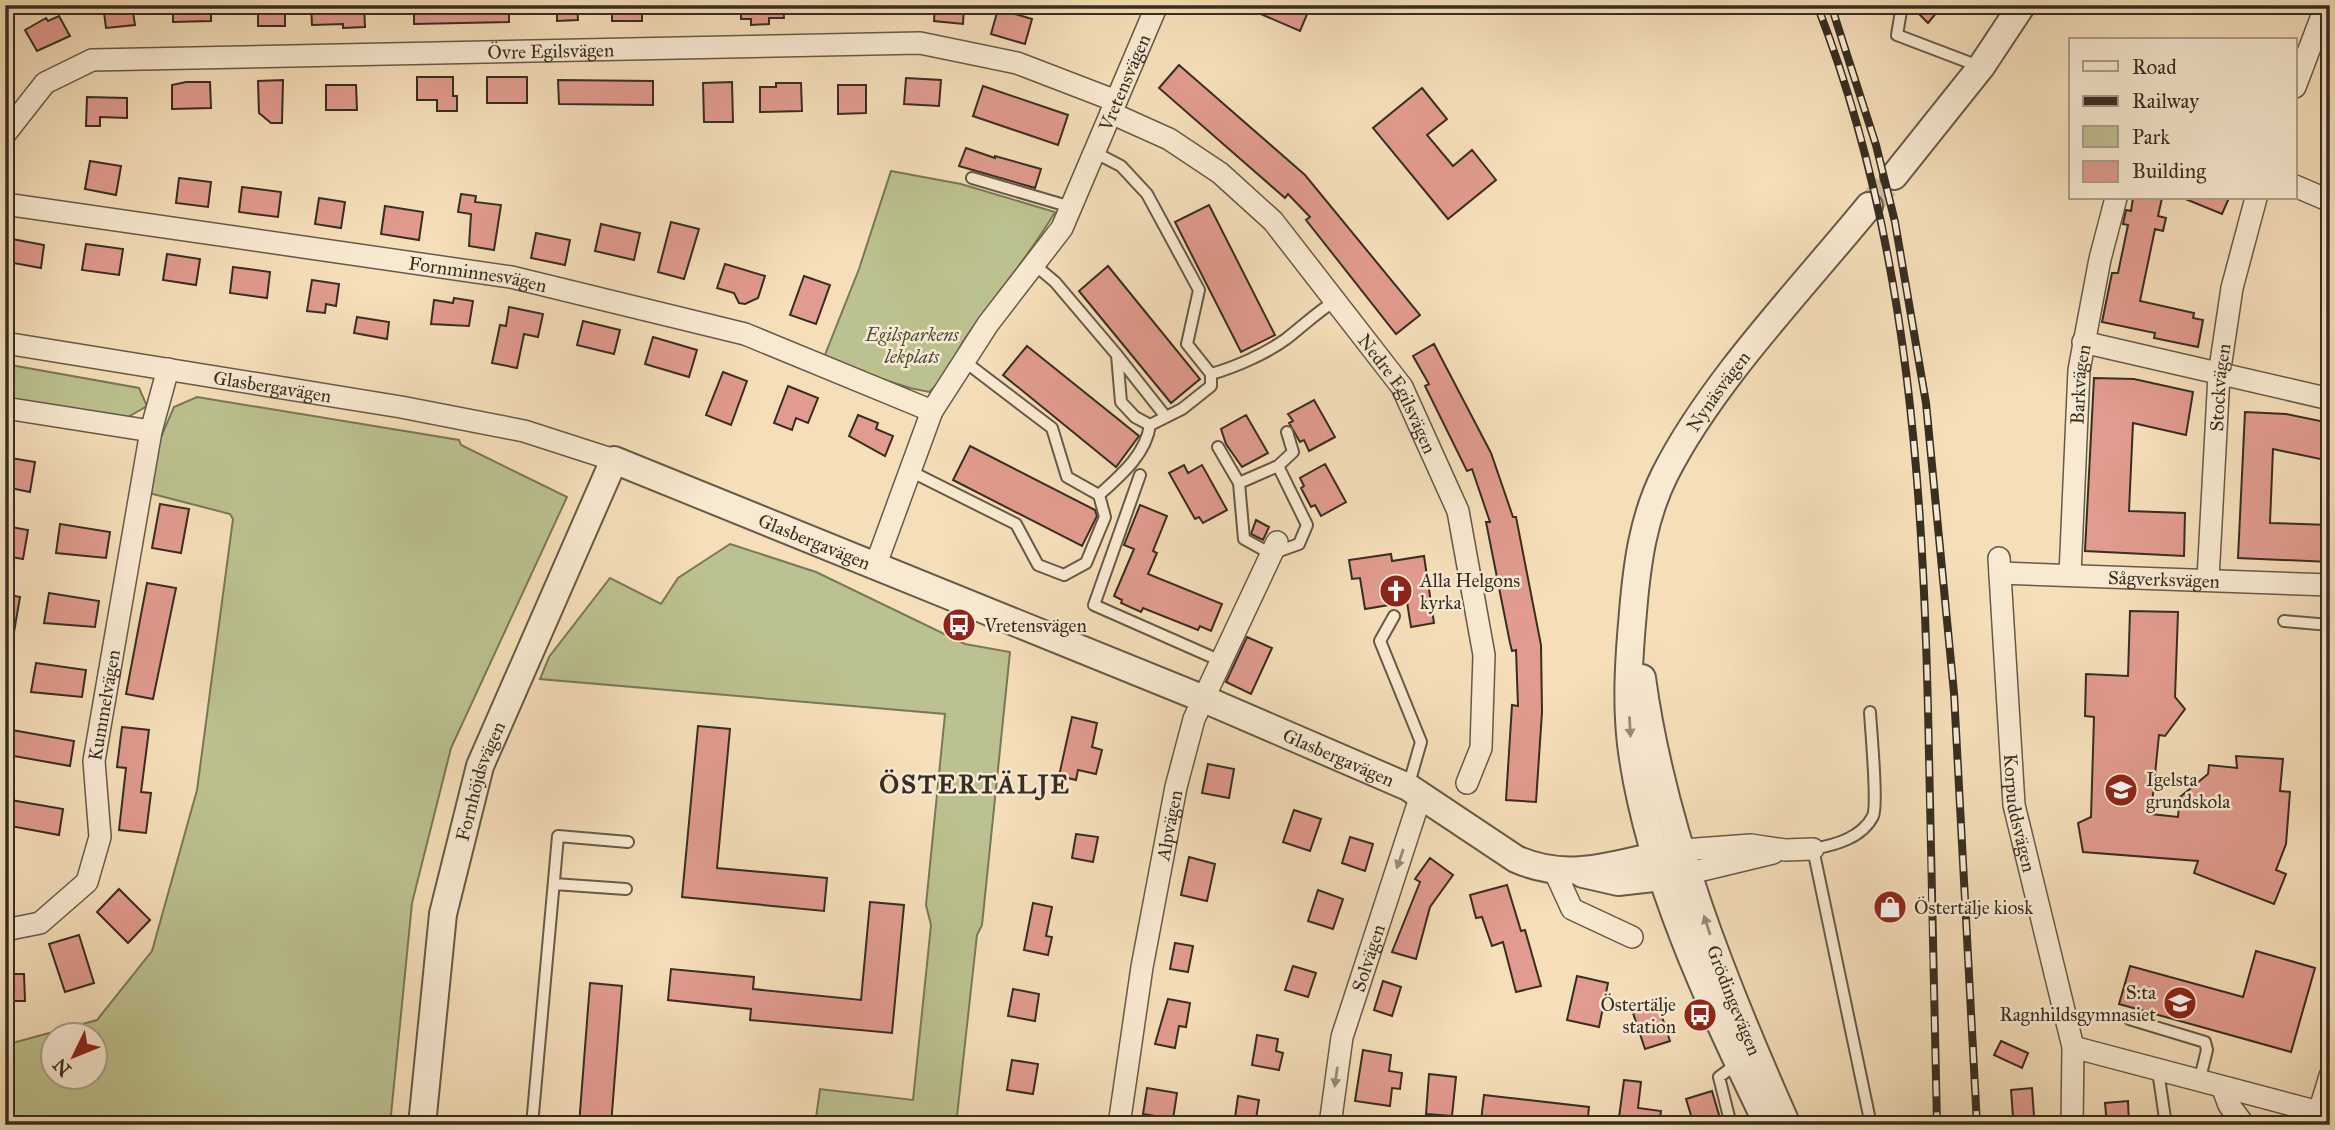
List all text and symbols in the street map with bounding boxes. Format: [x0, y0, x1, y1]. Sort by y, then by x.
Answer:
street label: Vretensvägen [1093, 31, 1155, 135]
street label: Övre Egilsvägen [487, 38, 614, 64]
legend [2069, 38, 2296, 200]
text: Road [2132, 54, 2177, 80]
text: Railway [2132, 88, 2200, 114]
text: Park [2132, 124, 2170, 150]
text: Building [2132, 158, 2206, 184]
street label: Fornminnesvägen [407, 251, 549, 297]
park label: Egilsparkens lekplats [864, 323, 959, 369]
street label: Nedre Egilsvägen [1353, 329, 1441, 457]
street label: Barkvägen [2066, 342, 2096, 425]
street label: Stockvägen [2205, 342, 2236, 432]
street label: Nynäsvägen [1681, 346, 1755, 436]
street label: Glasbergavägen [212, 366, 333, 408]
street label: Glasbergavägen [755, 509, 874, 575]
street label: Sågverksvägen [2108, 566, 2220, 593]
place label: Alla Helgons kyrka [1419, 569, 1520, 614]
church icon: Alla Helgons kyrka [1377, 572, 1415, 610]
bus stop icon: Vretensvägen [940, 606, 978, 644]
place label: Vretensvägen [983, 614, 1087, 638]
street label: Kummelvägen [83, 648, 125, 762]
one-way arrow [1625, 717, 1636, 739]
street label: Fornhöjdsvägen [451, 718, 510, 844]
street label: Glasbergavägen [1279, 723, 1398, 792]
street label: Korpuddsvägen [1999, 753, 2041, 874]
district label: ÖSTERTÄLJE [879, 768, 1071, 801]
place label: Igelsta grundskola [2146, 768, 2231, 814]
school or university icon: Igelsta grundskola [2102, 771, 2140, 809]
street label: Alpvägen [1151, 788, 1187, 864]
one-way arrow [1394, 849, 1405, 870]
shop icon: Östertälje kiosk [1871, 888, 1909, 926]
place label: Östertälje kiosk [1914, 896, 2033, 919]
one-way arrow [1701, 914, 1712, 935]
street label: Solvägen [1347, 921, 1390, 995]
street label: Grödingevägen [1702, 942, 1766, 1059]
place label: S:ta Ragnhildsgymnasiet [1999, 981, 2157, 1027]
school or university icon: S:ta Ragnhildsgymnasiet [2161, 984, 2199, 1022]
place label: Östertälje station [1600, 993, 1676, 1038]
bus stop icon: Östertälje station [1681, 996, 1719, 1034]
north arrow [38, 1021, 108, 1092]
text: N [48, 1054, 76, 1081]
one-way arrow [1331, 1066, 1342, 1088]

